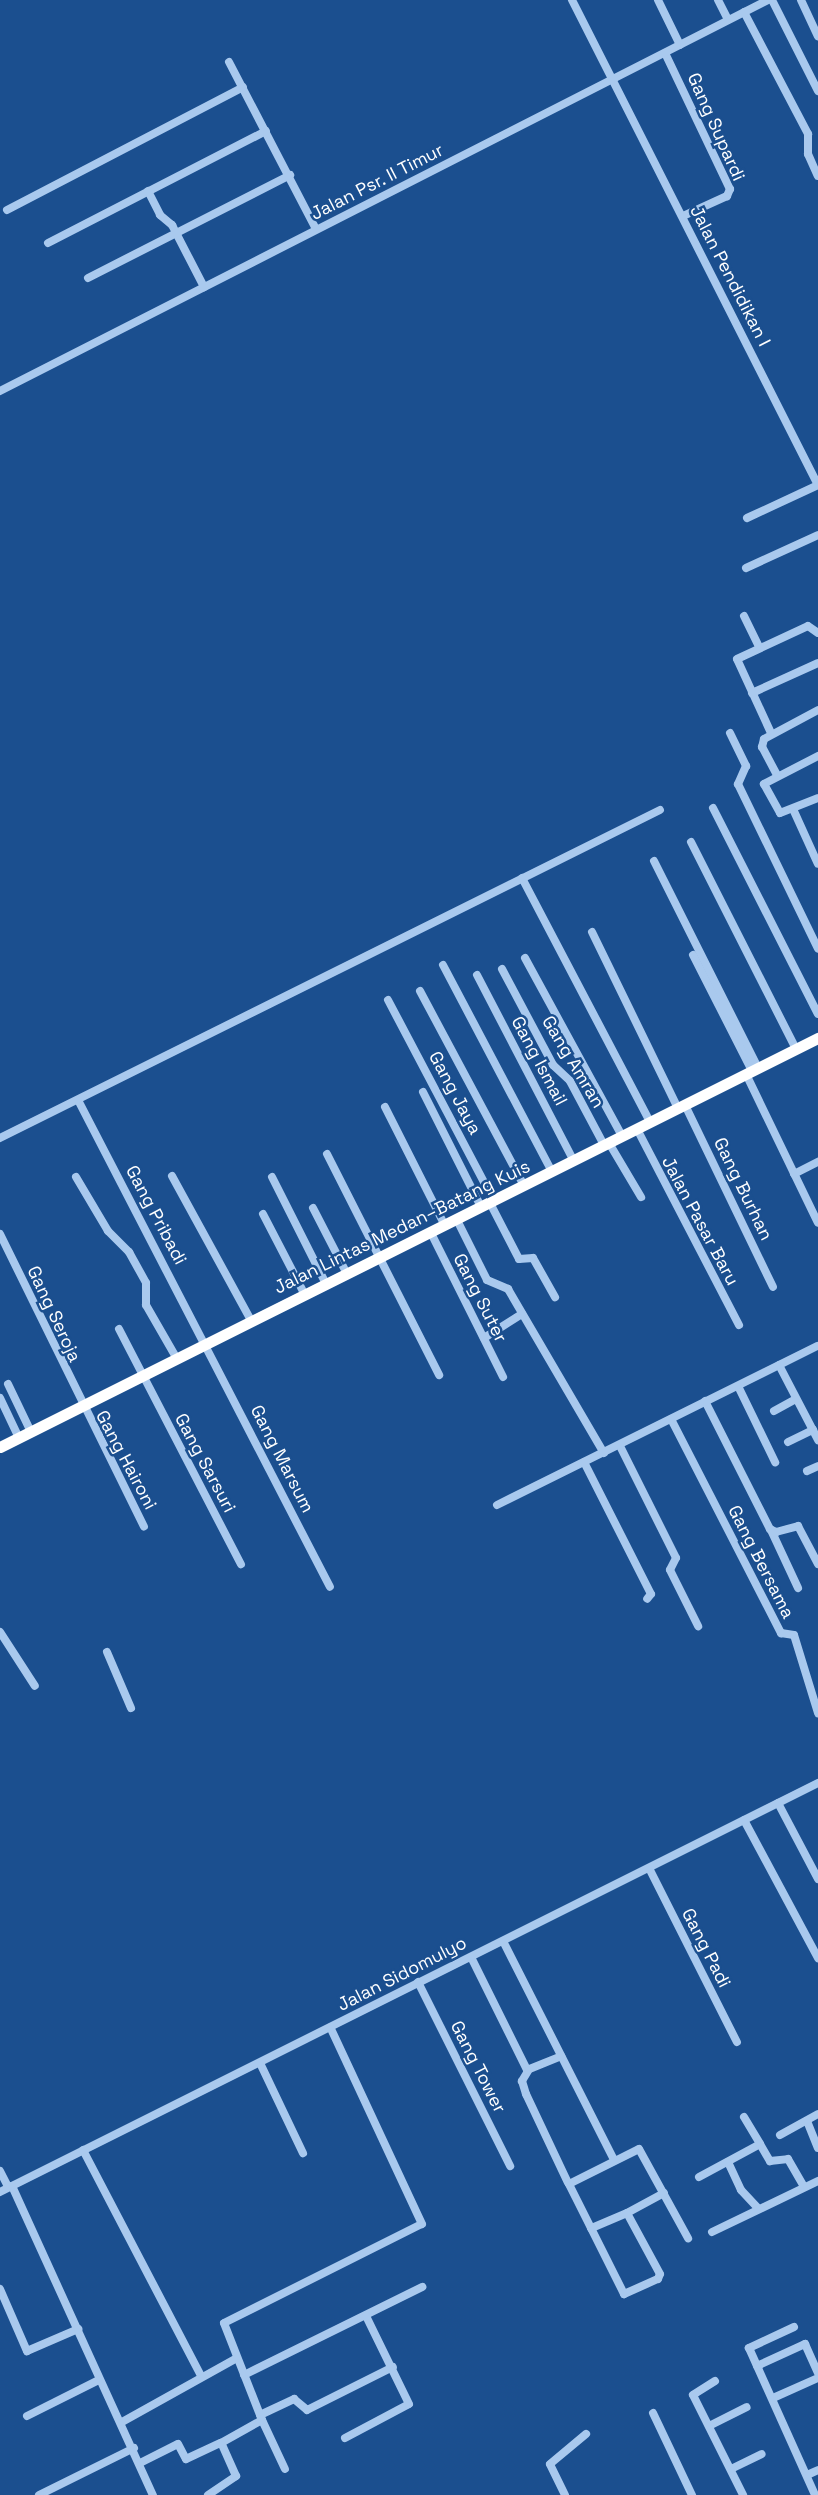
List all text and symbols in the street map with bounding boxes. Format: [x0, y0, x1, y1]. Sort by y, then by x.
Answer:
street label: Gang Supardi [683, 70, 749, 184]
street label: Jalan Psr. II Timur [306, 139, 448, 225]
street label: Jalan Pendidikan I [685, 202, 775, 350]
street label: Gang Amran [537, 1012, 609, 1112]
street label: Gang Ismail [506, 1013, 572, 1109]
street label: Gang Jaya [424, 1048, 486, 1138]
street label: Gang Burhan [709, 1134, 777, 1244]
street label: Jalan Pasar Baru [657, 1153, 743, 1289]
street label: Jalan Lintas Medan–Batang Kuis [271, 1155, 533, 1299]
street label: Gang Pribadi [121, 1162, 191, 1268]
street label: Gang Suter [448, 1250, 512, 1346]
street label: Gang Seroja [22, 1263, 86, 1365]
street label: Gang Marsum [246, 1402, 318, 1516]
street label: Gang Haironi [91, 1407, 161, 1513]
street label: Gang Sarsuri [170, 1410, 240, 1516]
street label: Gang Bersama [723, 1502, 799, 1622]
street label: Gang Padi [677, 1905, 735, 1991]
street label: Jalan Sidomulyo [334, 1932, 470, 2016]
street label: Gang Tower [445, 2017, 511, 2117]

